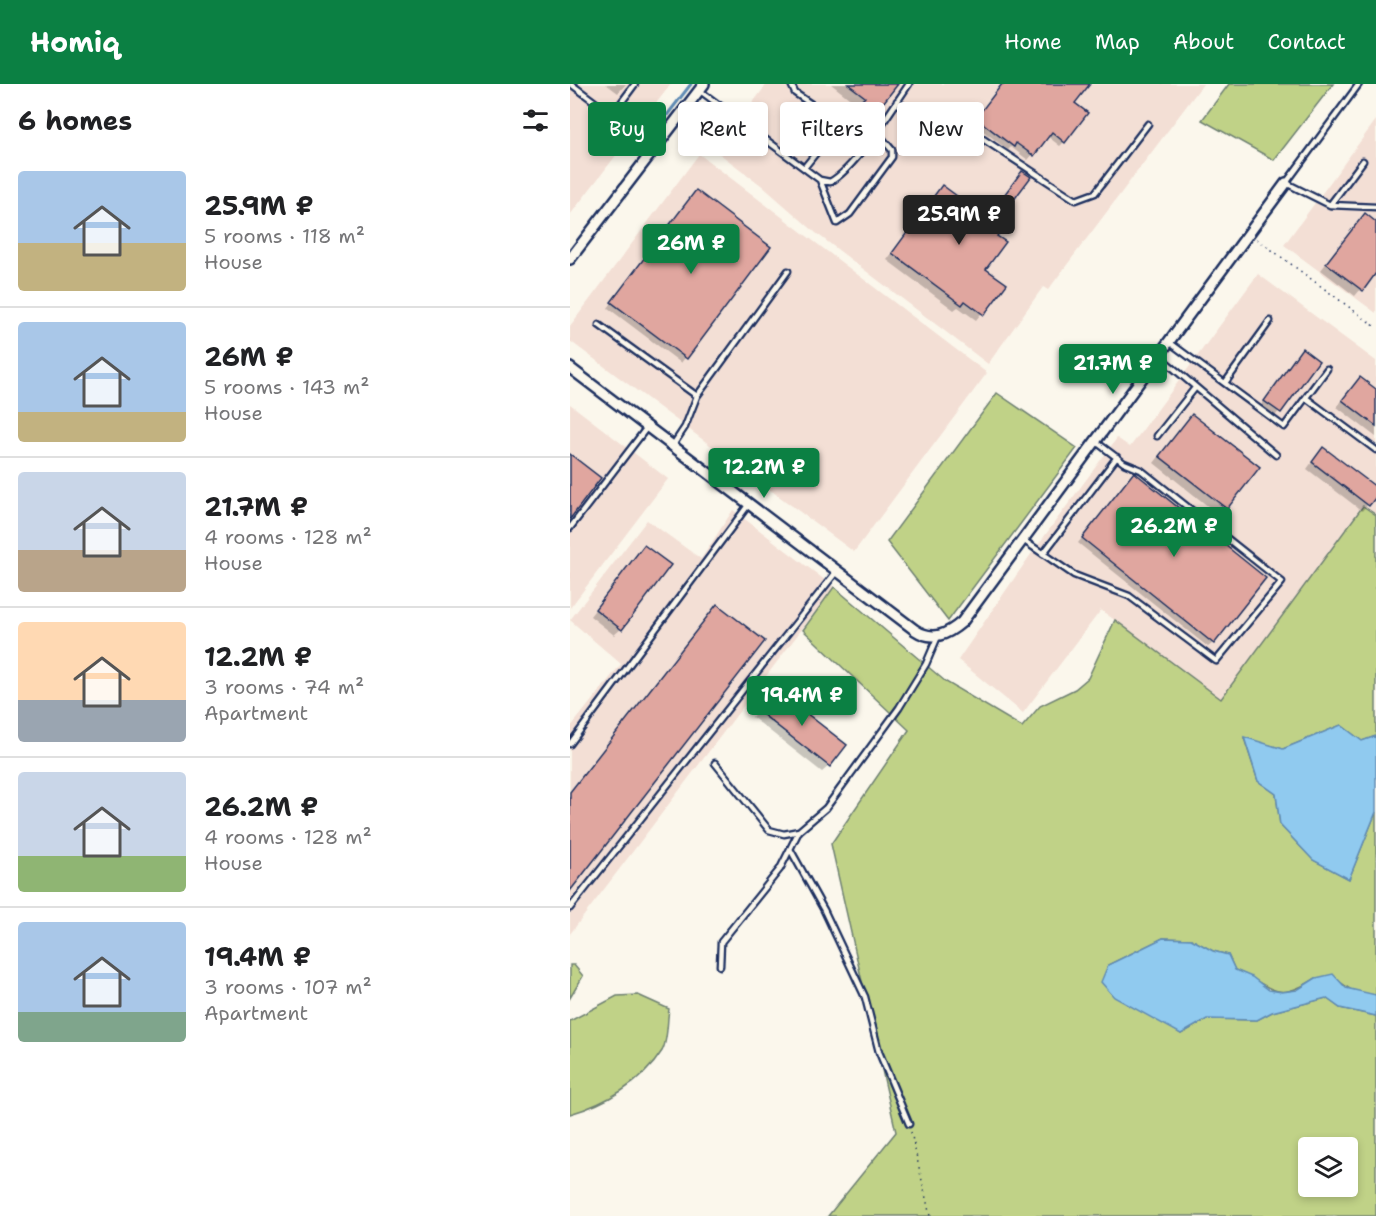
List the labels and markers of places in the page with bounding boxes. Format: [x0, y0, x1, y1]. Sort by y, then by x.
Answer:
pin: 25.9M ₽ [904, 195, 1014, 246]
pin: 26M ₽ [649, 224, 733, 275]
pin: 21.7M ₽ [1058, 344, 1168, 395]
pin: 12.2M ₽ [709, 448, 819, 499]
pin: 26.2M ₽ [1119, 507, 1229, 558]
pin: 19.4M ₽ [747, 676, 857, 727]

